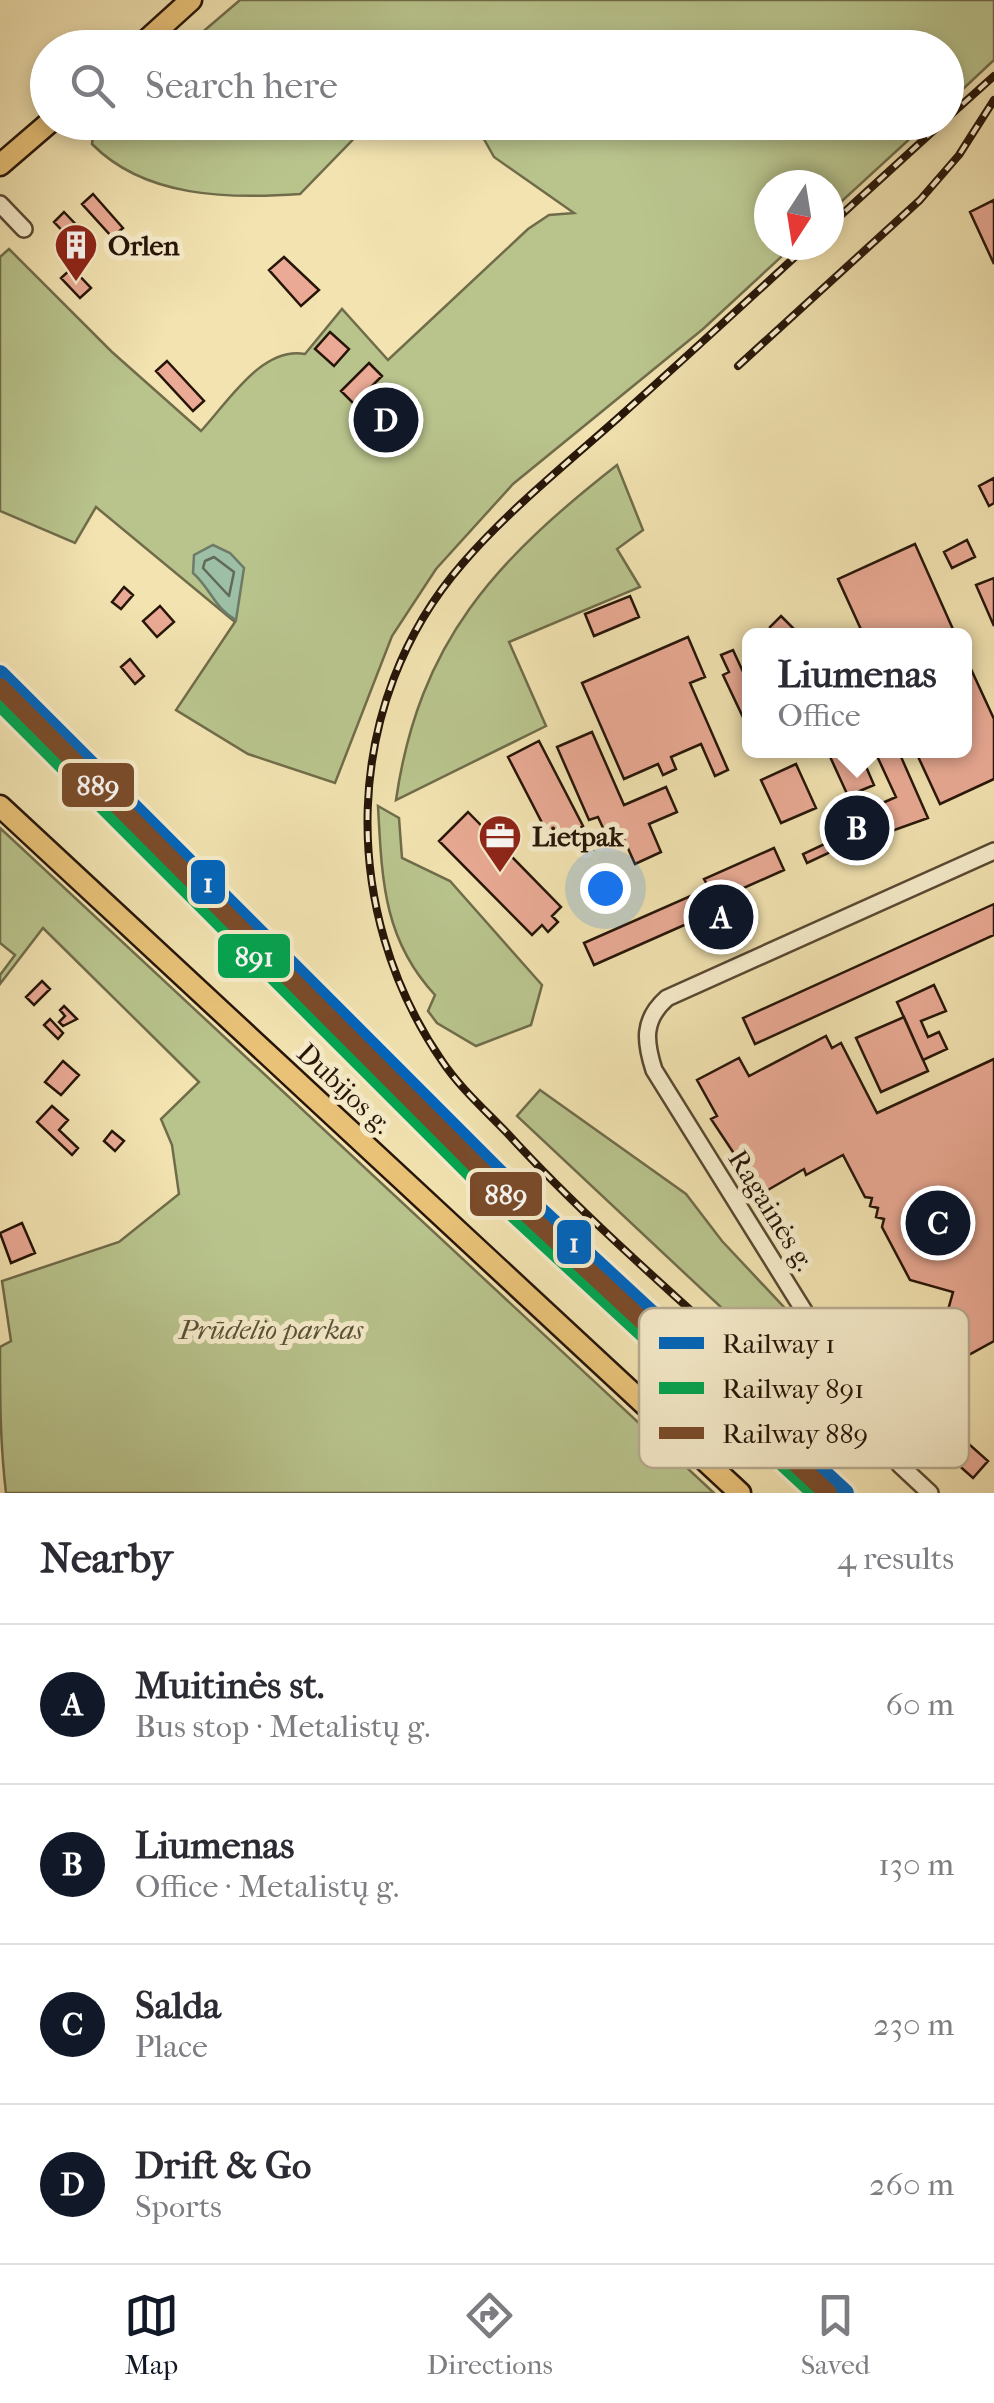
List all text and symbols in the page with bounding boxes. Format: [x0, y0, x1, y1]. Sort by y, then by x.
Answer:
search box [30, 30, 964, 140]
icon: search [65, 58, 120, 113]
text: Search here [145, 63, 338, 108]
north arrow [754, 170, 844, 260]
building icon: Orlen [53, 222, 99, 283]
place label: Orlen [108, 229, 180, 262]
pin: D [354, 382, 418, 458]
popup [742, 628, 972, 758]
text: Liumenas [777, 652, 937, 697]
text: Office [777, 697, 861, 734]
line badge: 889 [60, 761, 136, 809]
text: 889 [77, 769, 119, 802]
pin: B [824, 790, 890, 866]
office icon: Lietpak [477, 813, 523, 874]
place label: Lietpak [532, 820, 625, 853]
line badge: 1 [189, 858, 227, 906]
your location [580, 863, 631, 914]
text: 1 [203, 866, 213, 899]
pin: A [688, 880, 754, 954]
line badge: 891 [216, 932, 292, 980]
text: 891 [235, 940, 273, 973]
street label: Dubijos g. [290, 1036, 399, 1141]
street label: Ragainės g. [721, 1144, 822, 1277]
line badge: 889 [468, 1170, 544, 1218]
text: 889 [485, 1178, 527, 1211]
pin: C [906, 1186, 970, 1260]
line badge: 1 [555, 1218, 593, 1266]
text: 1 [569, 1226, 579, 1259]
legend [639, 1308, 969, 1468]
park label: Prūdelio parkas [177, 1313, 364, 1346]
text: Railway 1 [722, 1327, 835, 1360]
text: Railway 891 [722, 1372, 864, 1405]
text: Railway 889 [722, 1417, 868, 1450]
text: Nearby [40, 1534, 172, 1583]
text: 4 results [837, 1540, 954, 1577]
text: Muitinės st. [135, 1663, 324, 1708]
text: A [62, 1686, 83, 1723]
text: 60 m [886, 1686, 954, 1723]
text: Bus stop · Metalistų g. [135, 1708, 430, 1745]
text: Liumenas [135, 1823, 294, 1868]
text: B [62, 1846, 83, 1883]
text: 130 m [878, 1846, 954, 1883]
text: Office · Metalistų g. [135, 1868, 399, 1905]
text: Salda [135, 1983, 221, 2028]
text: C [62, 2006, 83, 2043]
text: 230 m [873, 2006, 954, 2043]
text: Place [135, 2028, 208, 2065]
text: Drift & Go [135, 2143, 311, 2188]
text: D [60, 2166, 85, 2203]
text: 260 m [869, 2166, 954, 2203]
text: Sports [135, 2188, 222, 2225]
tab: Map [124, 2288, 179, 2381]
tab: Directions [427, 2288, 553, 2381]
tab: Saved [801, 2288, 870, 2381]

